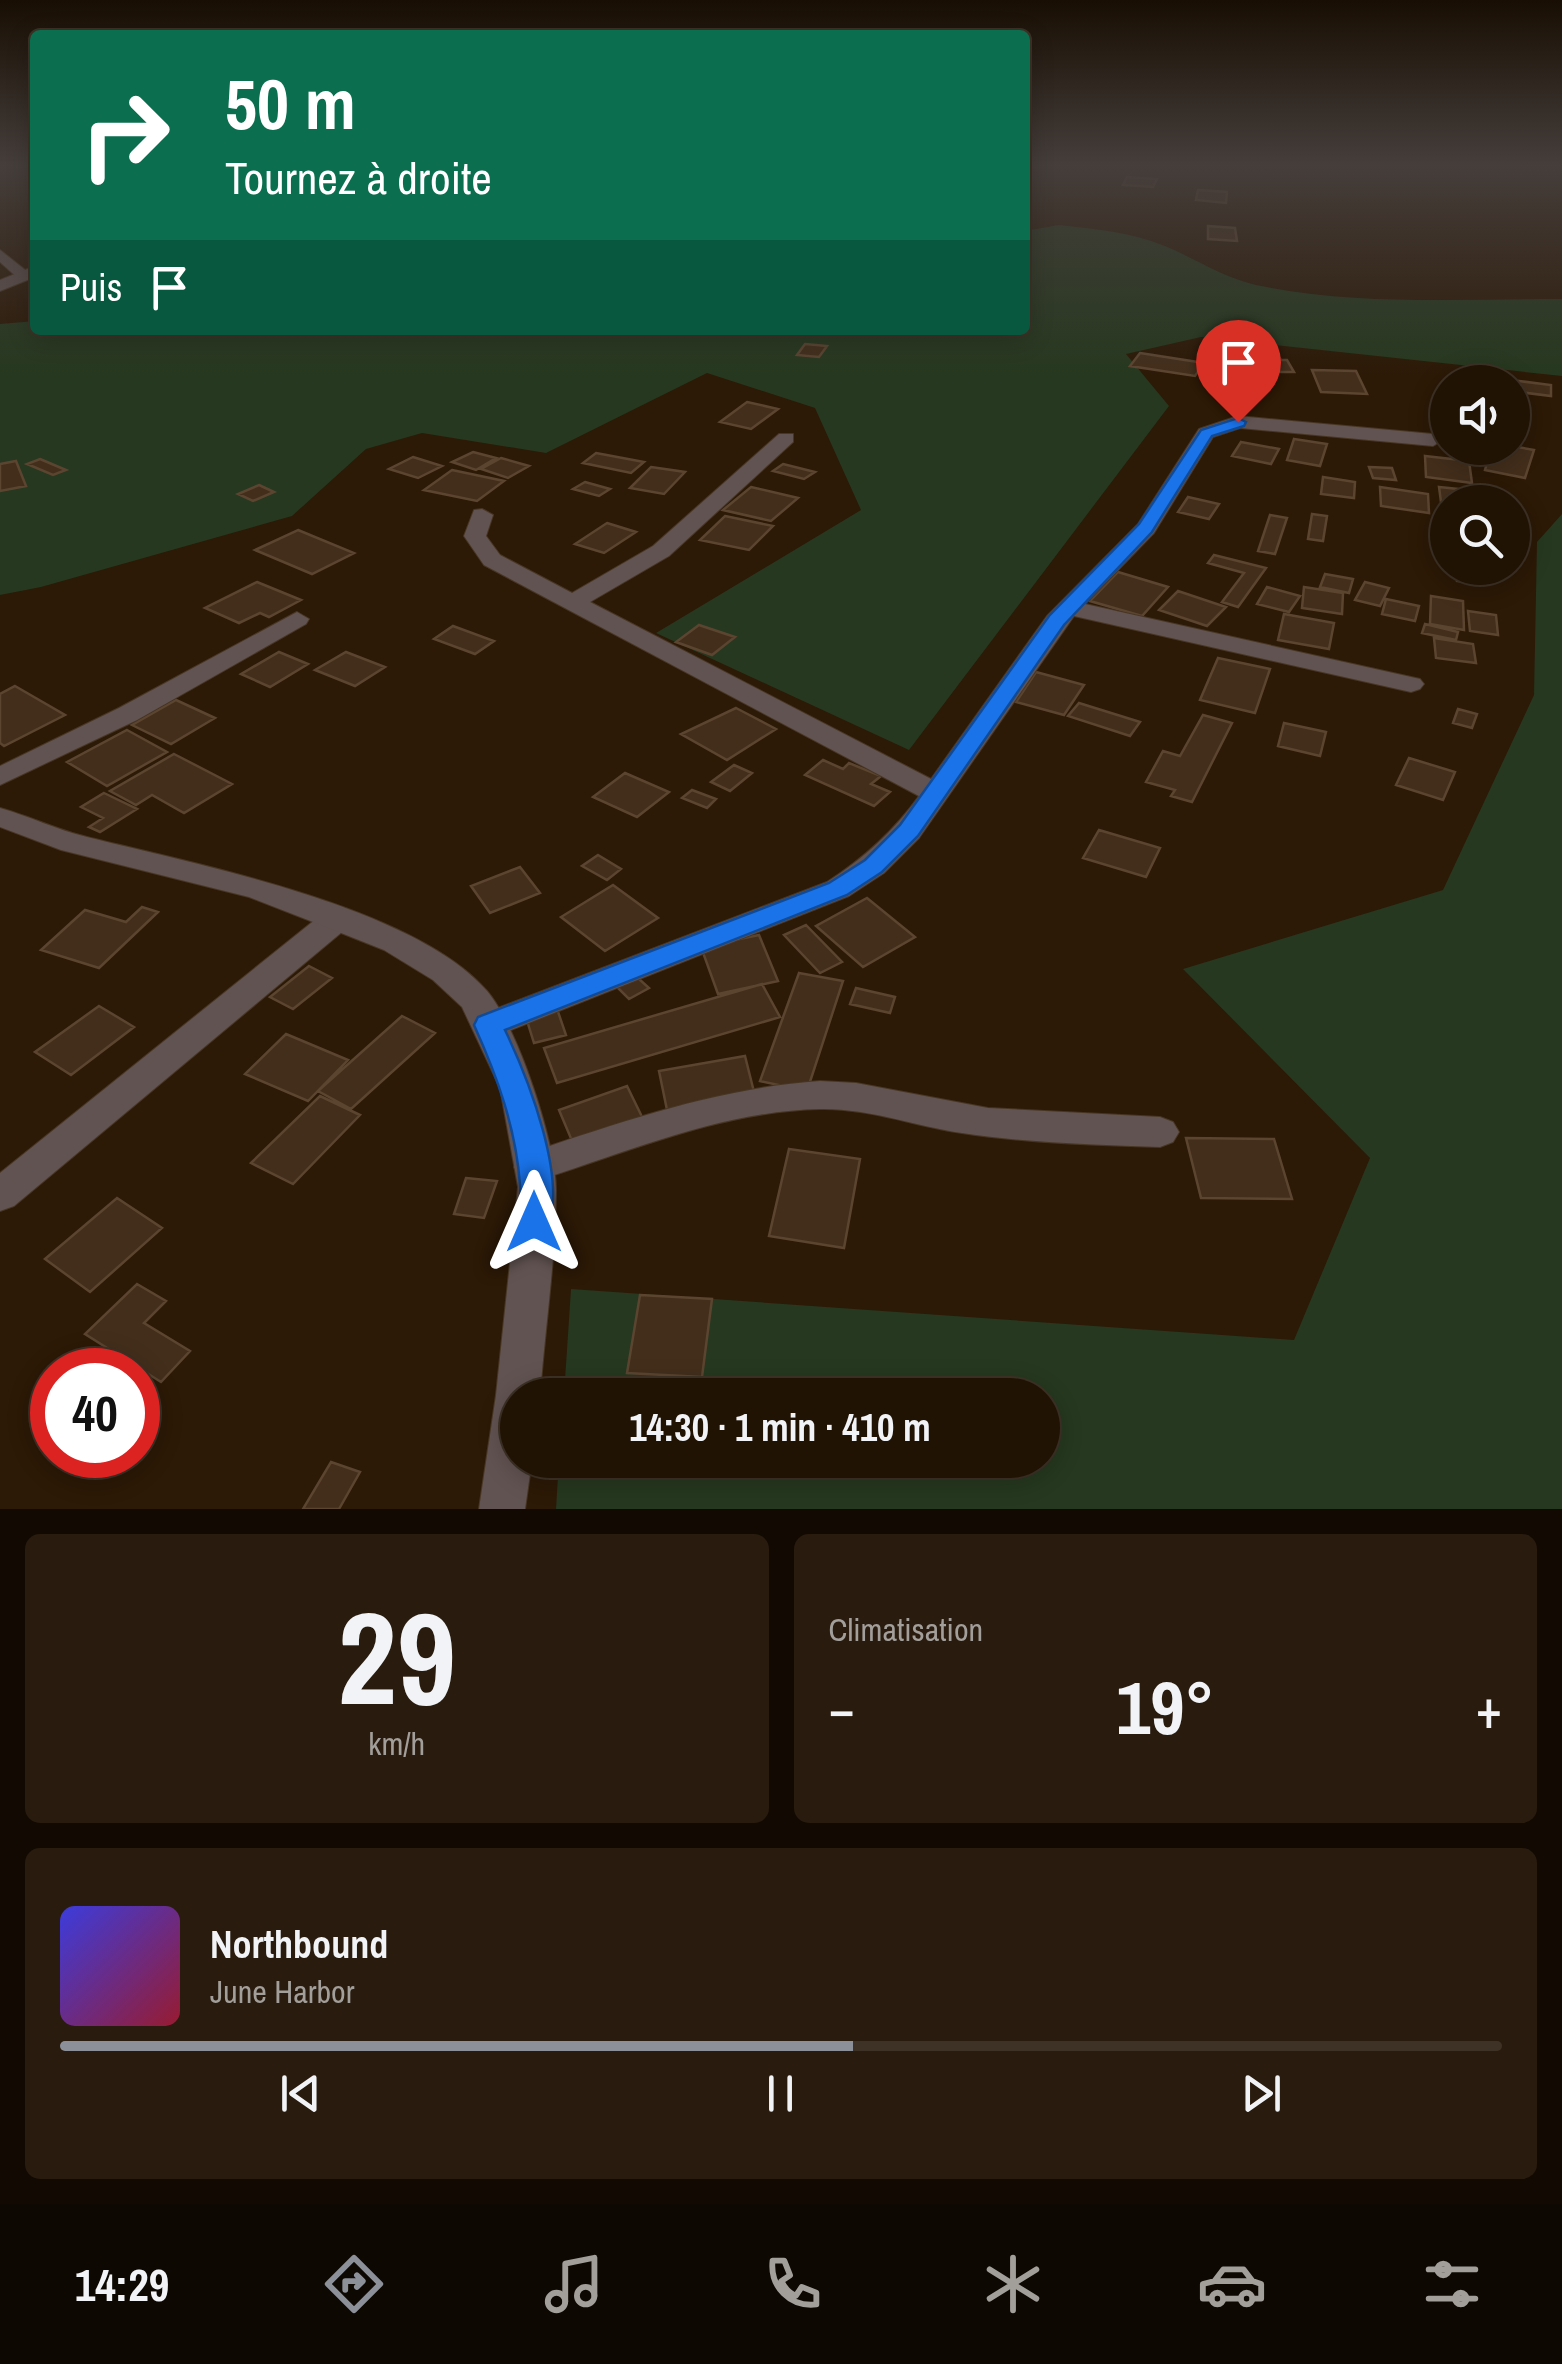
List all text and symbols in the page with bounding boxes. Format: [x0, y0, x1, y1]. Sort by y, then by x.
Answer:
text: 50 m [225, 57, 356, 151]
icon: right [60, 70, 190, 200]
text: Tournez à droite [225, 147, 492, 208]
icon: arrive [142, 260, 197, 315]
text: Puis [60, 262, 122, 313]
pin [1196, 320, 1281, 423]
icon: arrive [1211, 335, 1266, 390]
map controls [1430, 365, 1530, 585]
button: sound [1430, 365, 1530, 465]
button: search [1430, 485, 1530, 585]
position arrow [482, 1170, 586, 1274]
speed limit sign: 40 [30, 1348, 160, 1478]
text: 14:30 · 1 min · 410 m [629, 1402, 931, 1453]
text: 29 [337, 1569, 456, 1745]
text: Climatisation [829, 1608, 983, 1651]
text: 19° [1116, 1656, 1214, 1757]
text: − [829, 1671, 855, 1745]
text: + [1476, 1671, 1502, 1745]
text: km/h [368, 1722, 425, 1765]
text: Northbound [210, 1919, 388, 1970]
text: June Harbor [210, 1970, 354, 2013]
icon: previous [273, 2066, 328, 2121]
icon: pause [753, 2066, 808, 2121]
icon: next [1234, 2066, 1289, 2121]
icon: directions [319, 2249, 389, 2319]
icon: music [539, 2249, 609, 2319]
icon: phone [758, 2249, 828, 2319]
icon: climate [978, 2249, 1048, 2319]
icon: car [1197, 2249, 1267, 2319]
icon: filters [1417, 2249, 1487, 2319]
text: 14:29 [75, 2254, 169, 2315]

